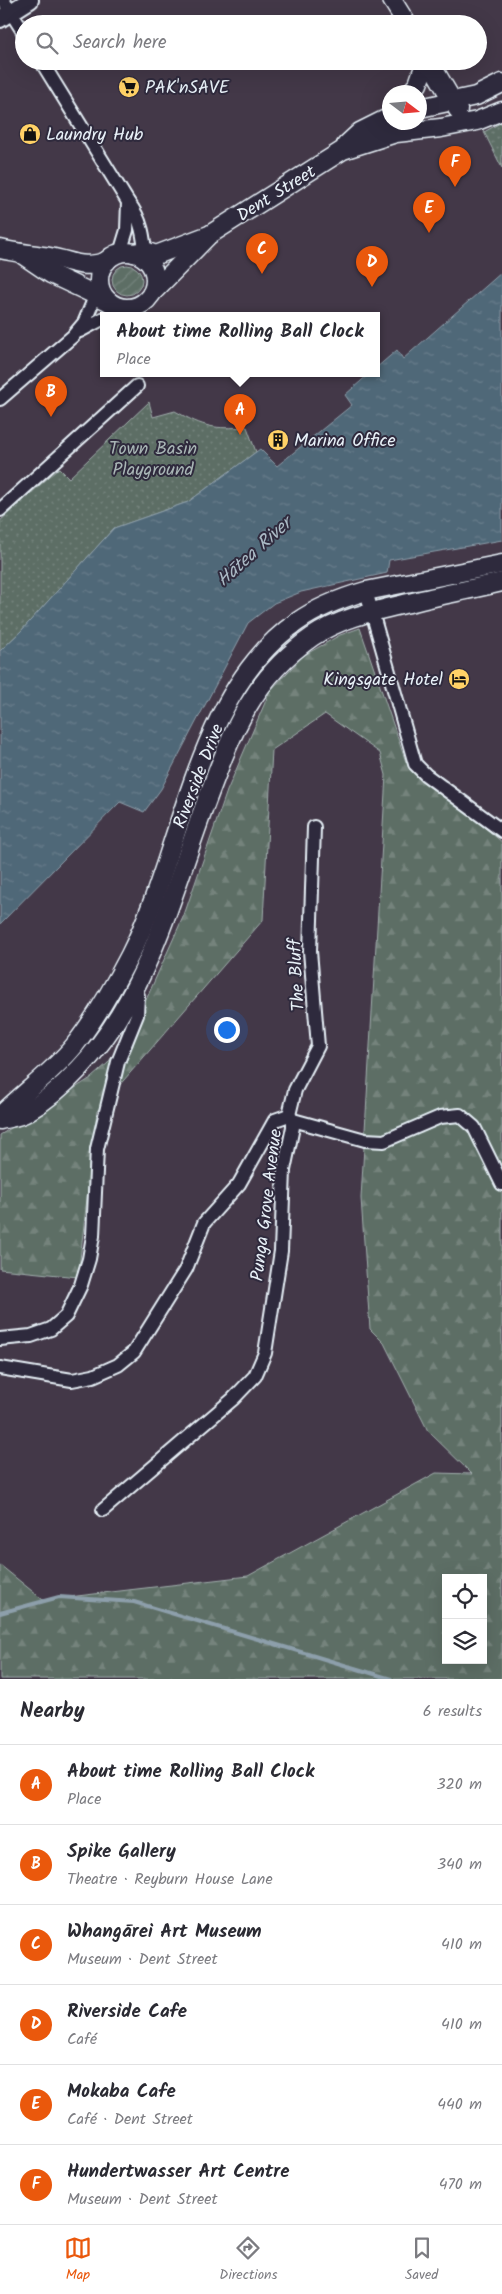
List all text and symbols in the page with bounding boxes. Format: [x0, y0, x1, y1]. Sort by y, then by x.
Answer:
search box [15, 15, 487, 70]
text: Search here [73, 28, 167, 58]
icon: search [33, 29, 61, 57]
place label: PAK'nSAVE [145, 74, 230, 103]
supermarket icon: PAK'nSAVE [117, 75, 141, 99]
north arrow [382, 85, 427, 130]
place label: Laundry Hub [46, 121, 144, 150]
shop icon: Laundry Hub [18, 122, 42, 146]
pin: F [439, 146, 471, 187]
street label: Dent Street [231, 158, 323, 230]
pin: E [413, 192, 445, 233]
pin: C [246, 233, 278, 274]
pin: D [356, 246, 388, 287]
popup [100, 312, 380, 377]
text: About time Rolling Ball Clock [116, 317, 364, 347]
text: Place [116, 347, 151, 372]
pin: B [35, 376, 67, 417]
pin: A [224, 394, 256, 435]
place label: Marina Office [294, 427, 396, 456]
building icon: Marina Office [266, 428, 290, 452]
park label: Town Basin Playground [109, 435, 197, 485]
water label: Hātea River [210, 508, 302, 595]
place label: Kingsgate Hotel [323, 666, 444, 695]
hotel icon: Kingsgate Hotel [447, 667, 471, 691]
street label: Riverside Drive [166, 720, 233, 833]
street label: The Bluff [281, 936, 314, 1012]
your location [214, 1017, 240, 1043]
street label: Punga Grove Avenue [244, 1127, 291, 1283]
map controls [442, 1574, 487, 1664]
button: locate [442, 1574, 487, 1619]
button: layers [442, 1619, 487, 1664]
text: Nearby [20, 1695, 85, 1728]
text: 6 results [423, 1699, 482, 1724]
text: About time Rolling Ball Clock [67, 1757, 314, 1787]
text: A [31, 1772, 41, 1797]
text: 320 m [436, 1772, 482, 1797]
text: Place [67, 1787, 101, 1812]
text: Spike Gallery [67, 1837, 176, 1867]
text: B [31, 1852, 41, 1877]
text: 340 m [437, 1852, 482, 1877]
text: Theatre · Reyburn House Lane [67, 1867, 273, 1892]
text: Whangārei Art Museum [67, 1917, 262, 1947]
text: C [31, 1932, 41, 1957]
text: 410 m [441, 1932, 482, 1957]
text: Museum · Dent Street [67, 1947, 218, 1972]
text: Riverside Cafe [67, 1997, 187, 2027]
text: D [31, 2012, 41, 2037]
text: 410 m [441, 2012, 482, 2037]
text: Café [67, 2027, 97, 2052]
text: Mokaba Cafe [67, 2077, 176, 2107]
text: E [32, 2092, 40, 2117]
text: 440 m [437, 2092, 482, 2117]
text: Café · Dent Street [67, 2107, 193, 2132]
text: Hundertwasser Art Centre [67, 2157, 289, 2187]
text: F [32, 2172, 40, 2197]
text: 470 m [439, 2172, 482, 2197]
text: Museum · Dent Street [67, 2187, 218, 2212]
tab: Map [64, 2234, 92, 2286]
tab: Directions [219, 2234, 277, 2286]
tab: Saved [405, 2234, 438, 2286]

